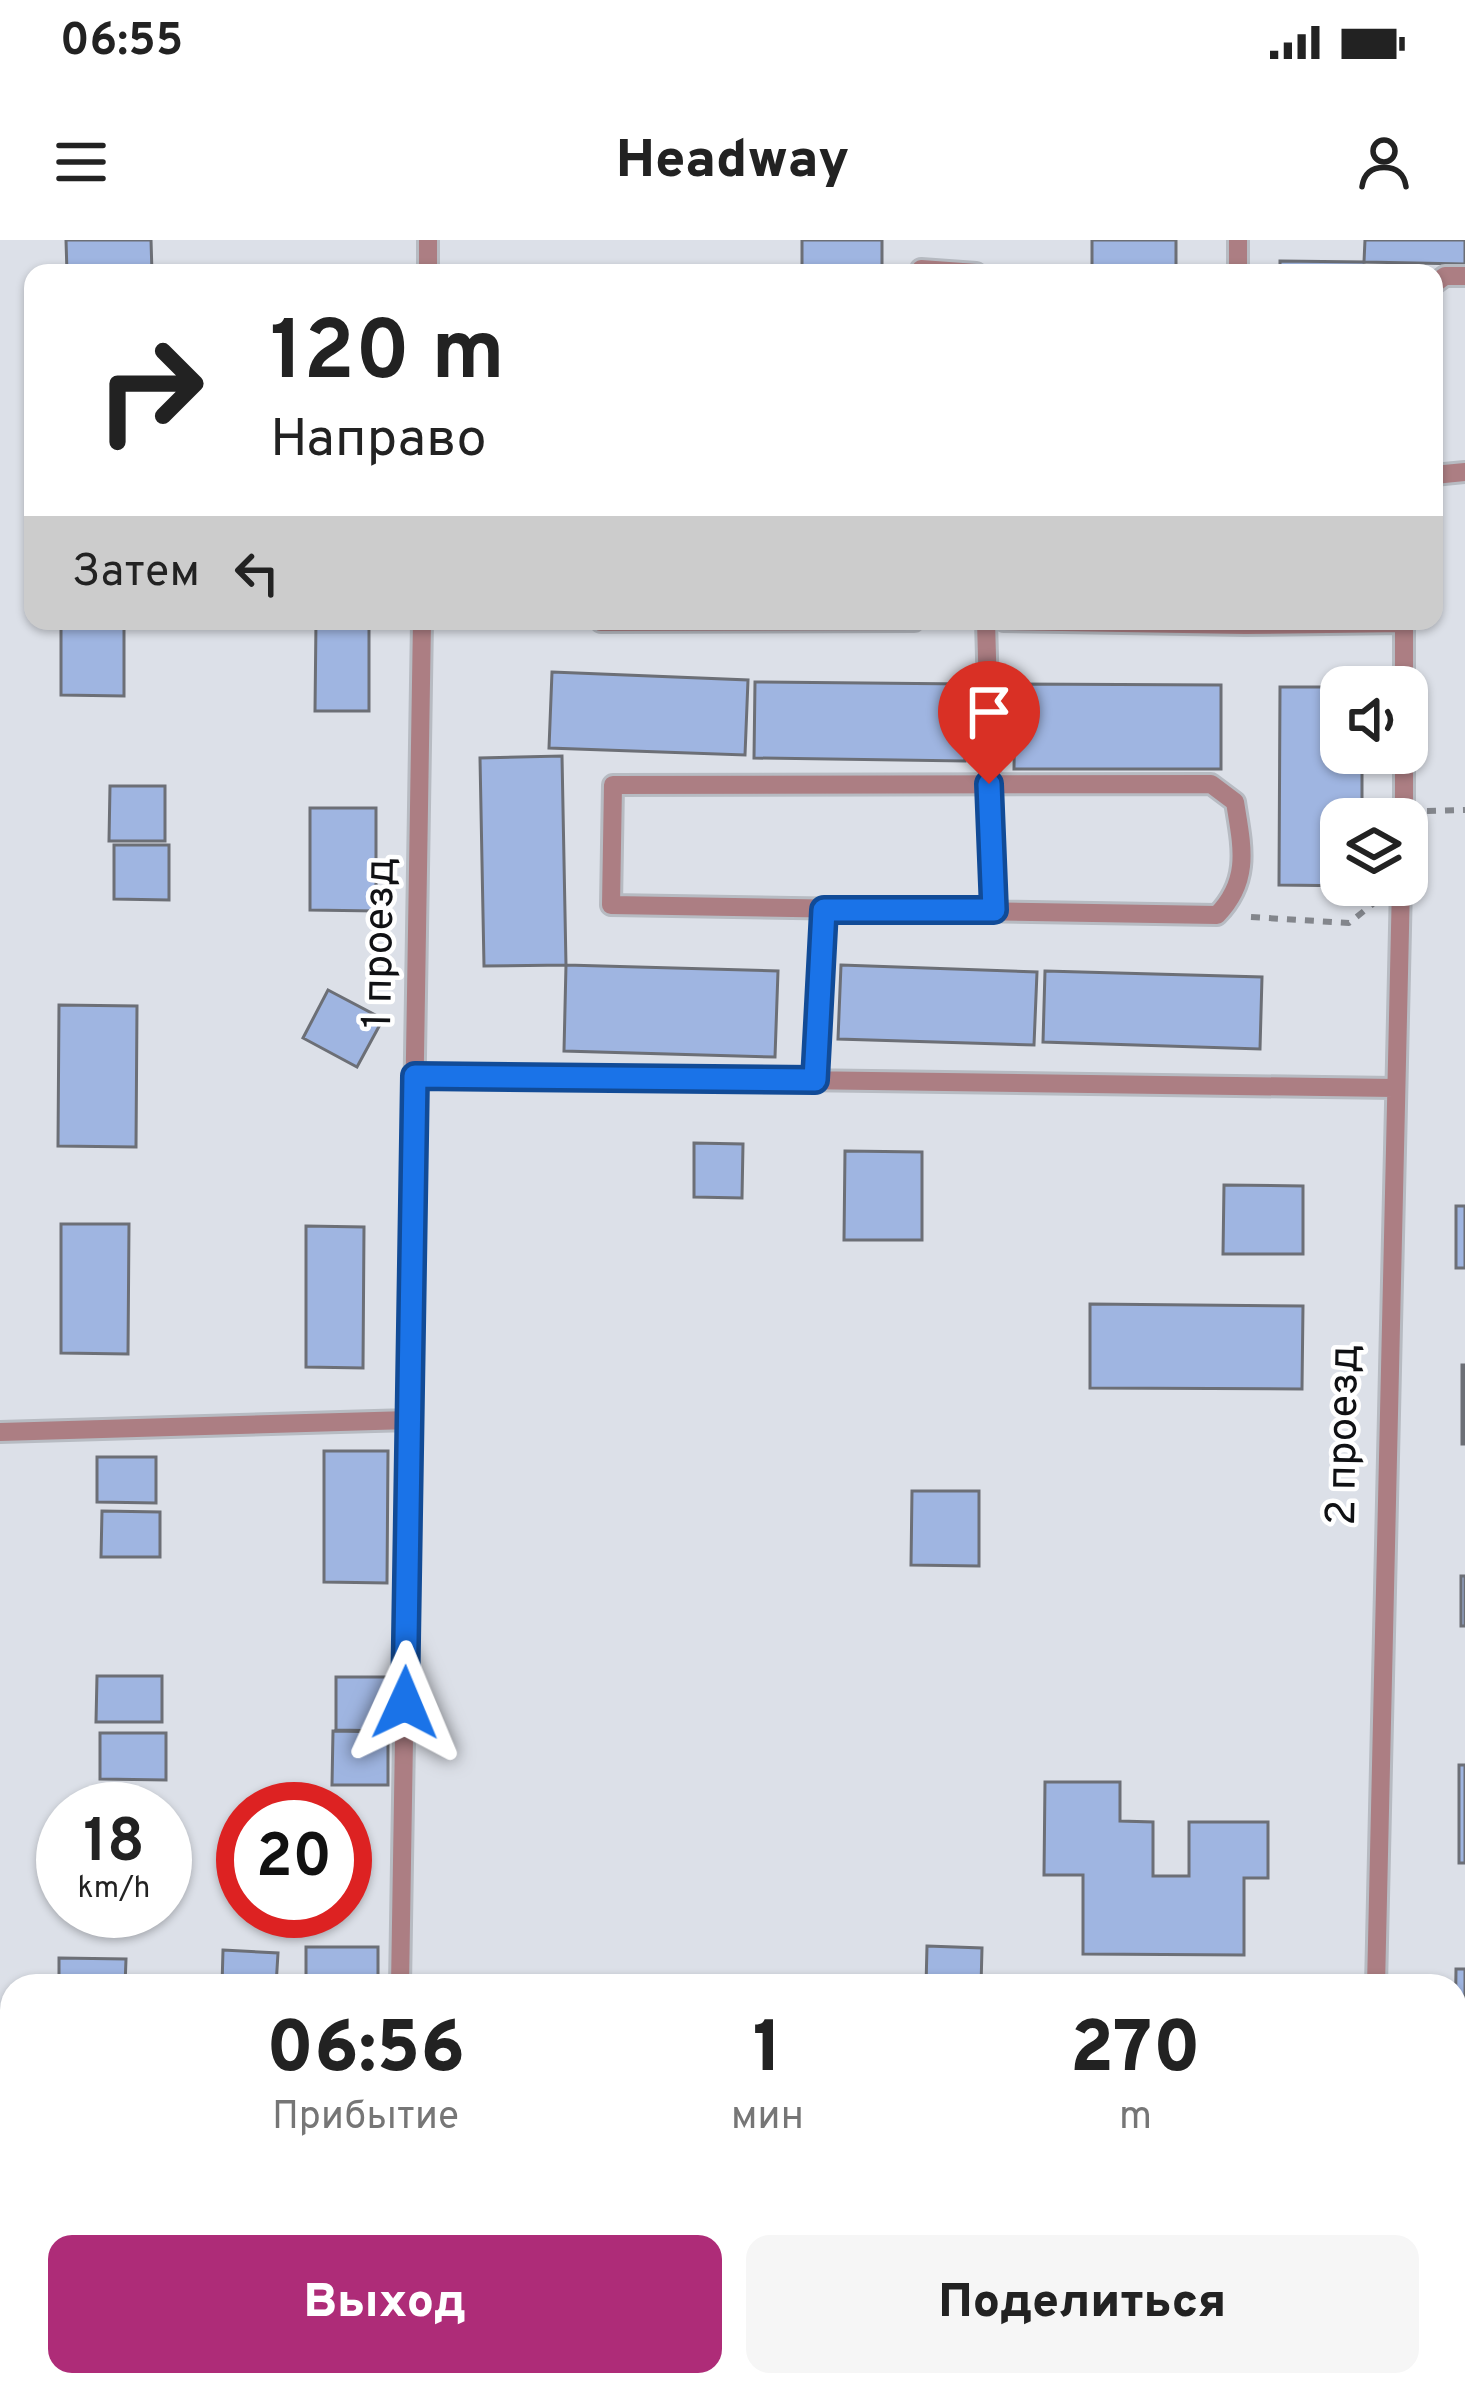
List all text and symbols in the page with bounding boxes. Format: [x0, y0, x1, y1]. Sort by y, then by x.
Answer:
text: 06:55 [60, 14, 183, 71]
text: Headway [616, 128, 849, 197]
icon: menu [48, 129, 114, 195]
icon: person [1351, 129, 1417, 195]
text: 120 m [270, 303, 505, 409]
icon: right [72, 312, 228, 468]
text: Направо [270, 407, 487, 476]
icon: left [224, 540, 290, 606]
text: Затем [72, 545, 200, 602]
pin [938, 661, 1040, 784]
map controls [1320, 666, 1428, 906]
button: sound [1320, 666, 1428, 774]
icon: arrive [956, 679, 1022, 745]
button: layers [1320, 798, 1428, 906]
street label: 1 проезд [353, 857, 409, 1029]
street label: 2 проезд [1317, 1344, 1373, 1526]
position arrow [342, 1640, 468, 1766]
speed limit sign: 20 [216, 1782, 372, 1938]
text: 18 [83, 1807, 145, 1883]
text: km/h [78, 1871, 150, 1908]
text: 06:56 [266, 2006, 465, 2098]
text: 1 [753, 2006, 782, 2098]
text: 270 [1070, 2006, 1201, 2098]
text: Прибытие [272, 2094, 459, 2143]
text: мин [731, 2094, 804, 2143]
text: m [1119, 2094, 1152, 2143]
button: Выход [48, 2235, 722, 2373]
button: Поделиться [746, 2235, 1419, 2373]

